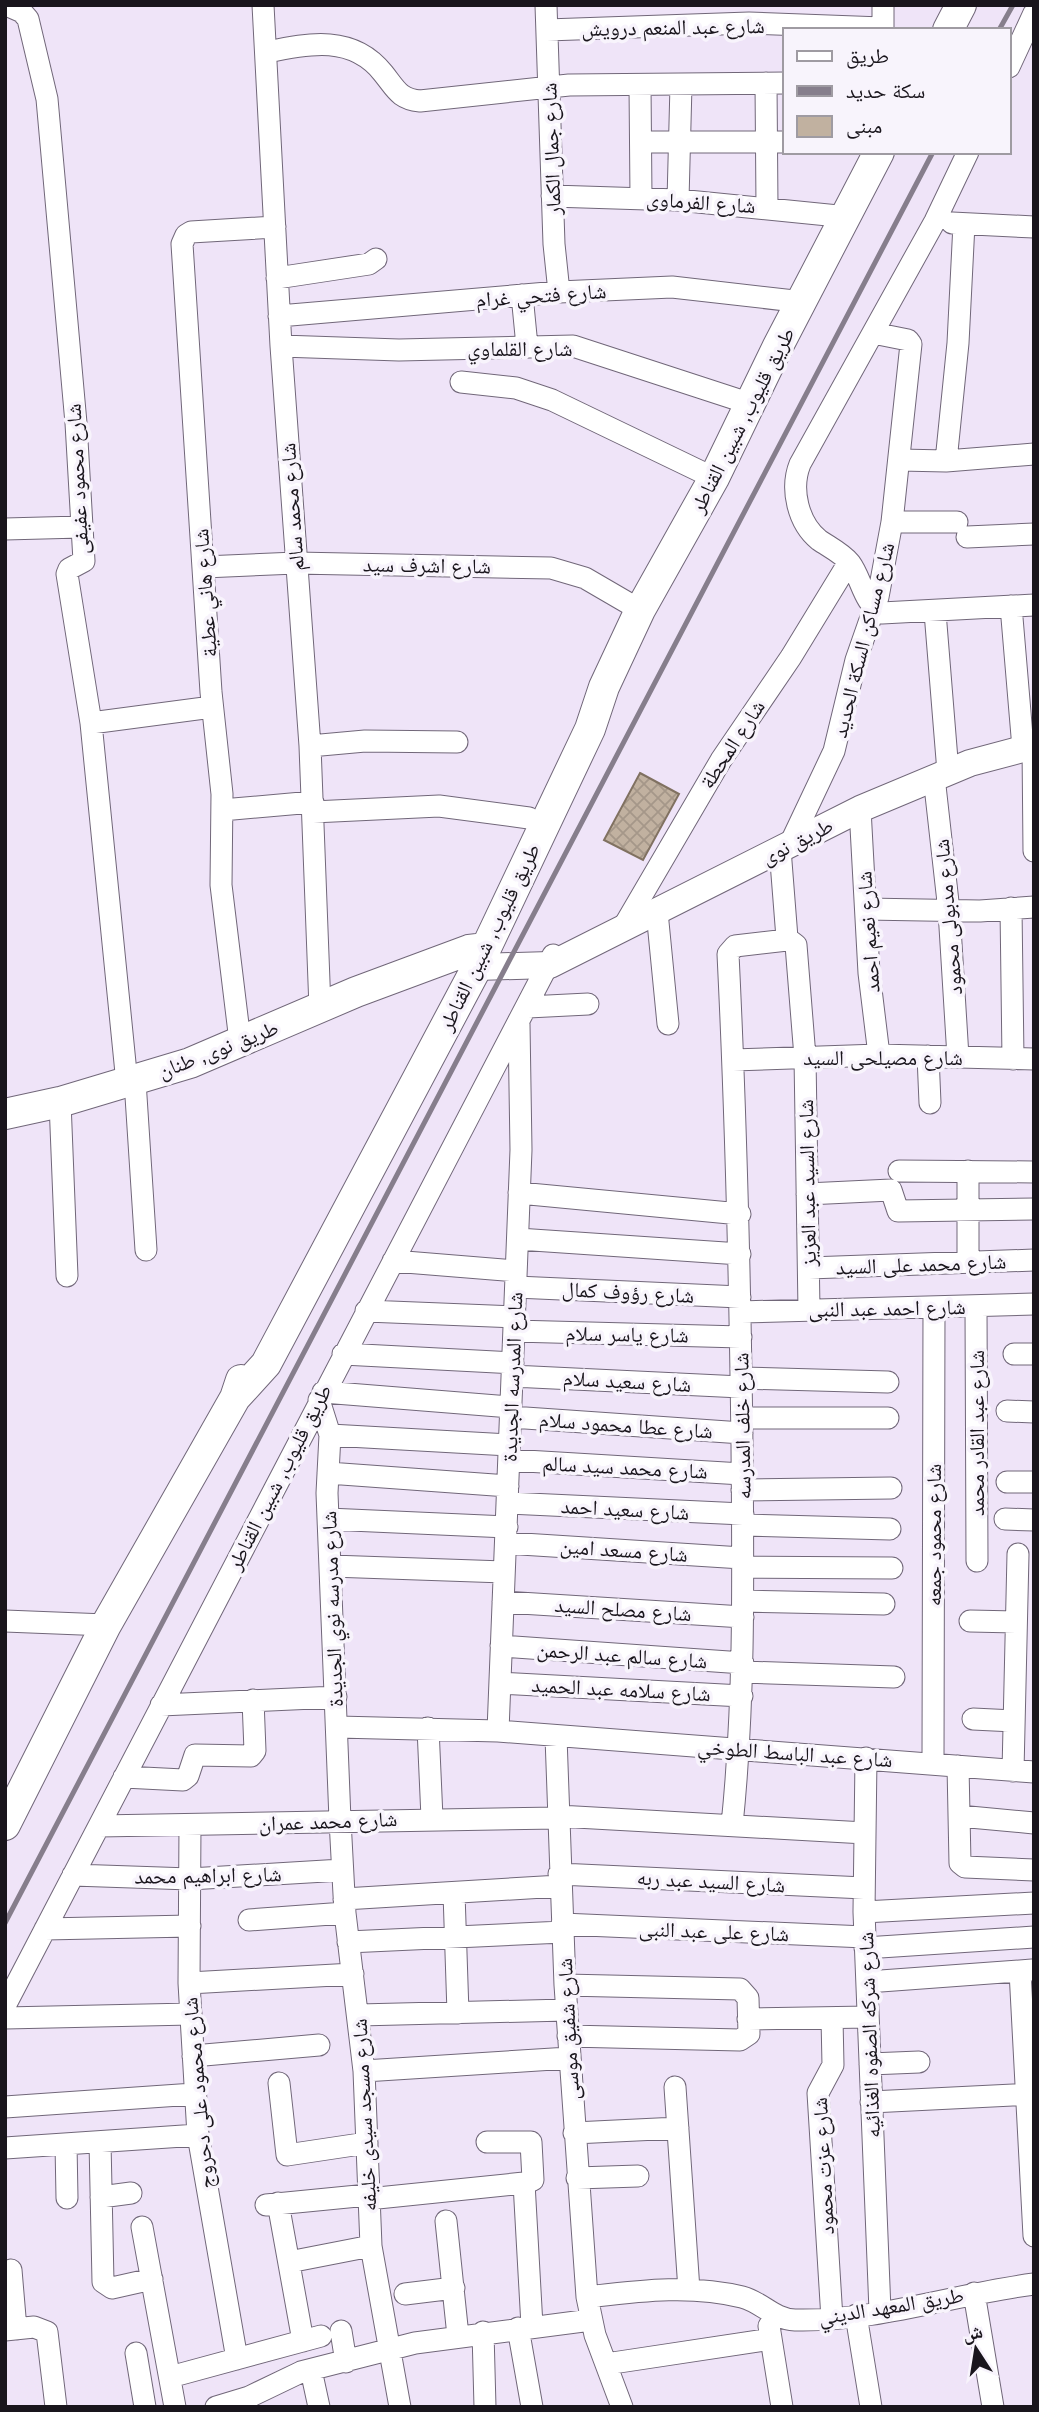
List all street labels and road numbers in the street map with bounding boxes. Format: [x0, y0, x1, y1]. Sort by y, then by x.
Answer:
street label: شارع عبد المنعم درويش [581, 14, 765, 43]
street label: شارع جمال الكمار [537, 82, 567, 217]
street label: شارع الفرماوى [645, 187, 756, 219]
street label: شارع فتحي غرام [475, 279, 607, 316]
street label: طريق قليوب, شبين القناطر [685, 323, 801, 518]
street label: شارع القلماوي [467, 337, 573, 365]
street label: شارع محمود عفيفى [62, 403, 94, 555]
street label: شارع محمد سالم [276, 442, 311, 572]
street label: شارع هاني عطية [189, 528, 226, 658]
street label: شارع مساكن السكة الحديد [828, 540, 900, 740]
street label: شارع اشرف سيد [363, 552, 491, 580]
street label: شارع المحطة [695, 696, 771, 794]
street label: طريق نوى [757, 813, 838, 871]
street label: شارع مدبولى محمود [930, 838, 968, 996]
street label: طريق قليوب, شبين القناطر [433, 840, 546, 1036]
street label: شارع نعيم احمد [852, 870, 887, 993]
street label: طريق نوى, طنان [155, 1016, 282, 1084]
street label: شارع مصيلحى السيد [803, 1046, 963, 1071]
street label: شارع السيد عبد العزيز [794, 1099, 822, 1268]
street label: شارع محمد على السيد [835, 1250, 1007, 1280]
street label: شارع رؤوف كمال [561, 1277, 695, 1309]
street label: شارع المدرسه الجديدة [498, 1292, 528, 1463]
street label: شارع احمد عبد النبى [808, 1295, 966, 1323]
street label: شارع ياسر سلام [565, 1321, 689, 1350]
street label: شارع عبد القادر محمد [965, 1350, 990, 1516]
street label: شارع خلف المدرسه [729, 1352, 757, 1500]
street label: شارع سعيد سلام [562, 1366, 692, 1399]
street label: طريق قليوب, شبين القناطر [222, 1380, 338, 1575]
street label: شارع عطا محمود سلام [538, 1407, 714, 1446]
street label: شارع محمد سيد سالم [542, 1451, 708, 1486]
street label: شارع محمود جمعه [922, 1464, 947, 1606]
street label: شارع سعيد احمد [560, 1494, 690, 1526]
street label: شارع مدرسه نوي الجديدة [317, 1510, 352, 1707]
street label: شارع مسعد امين [559, 1534, 689, 1568]
street label: شارع مصلح السيد [553, 1593, 692, 1627]
street label: شارع سالم عبد الرحمن [536, 1638, 708, 1675]
street label: شارع سلامه عبد الحميد [531, 1673, 711, 1707]
street label: شارع عبد الباسط الطوخي [696, 1735, 893, 1777]
street label: شارع محمد عمران [258, 1807, 398, 1837]
street label: شارع ابراهيم محمد [134, 1862, 282, 1891]
street label: شارع السيد عبد ربه [636, 1866, 786, 1898]
street label: شارع على عبد النبى [638, 1917, 790, 1947]
street label: شارع شركه الصفوه الغذائيه [854, 1932, 886, 2138]
street label: شارع شفيق موسى [553, 1957, 585, 2101]
street label: شارع محمود على دحروج [178, 1996, 220, 2190]
street label: شارع مسجد سيدى خليفه [347, 2018, 383, 2212]
street label: شارع عزت محمود [808, 2097, 840, 2235]
street label: طريق المعهد الديني [817, 2283, 966, 2334]

